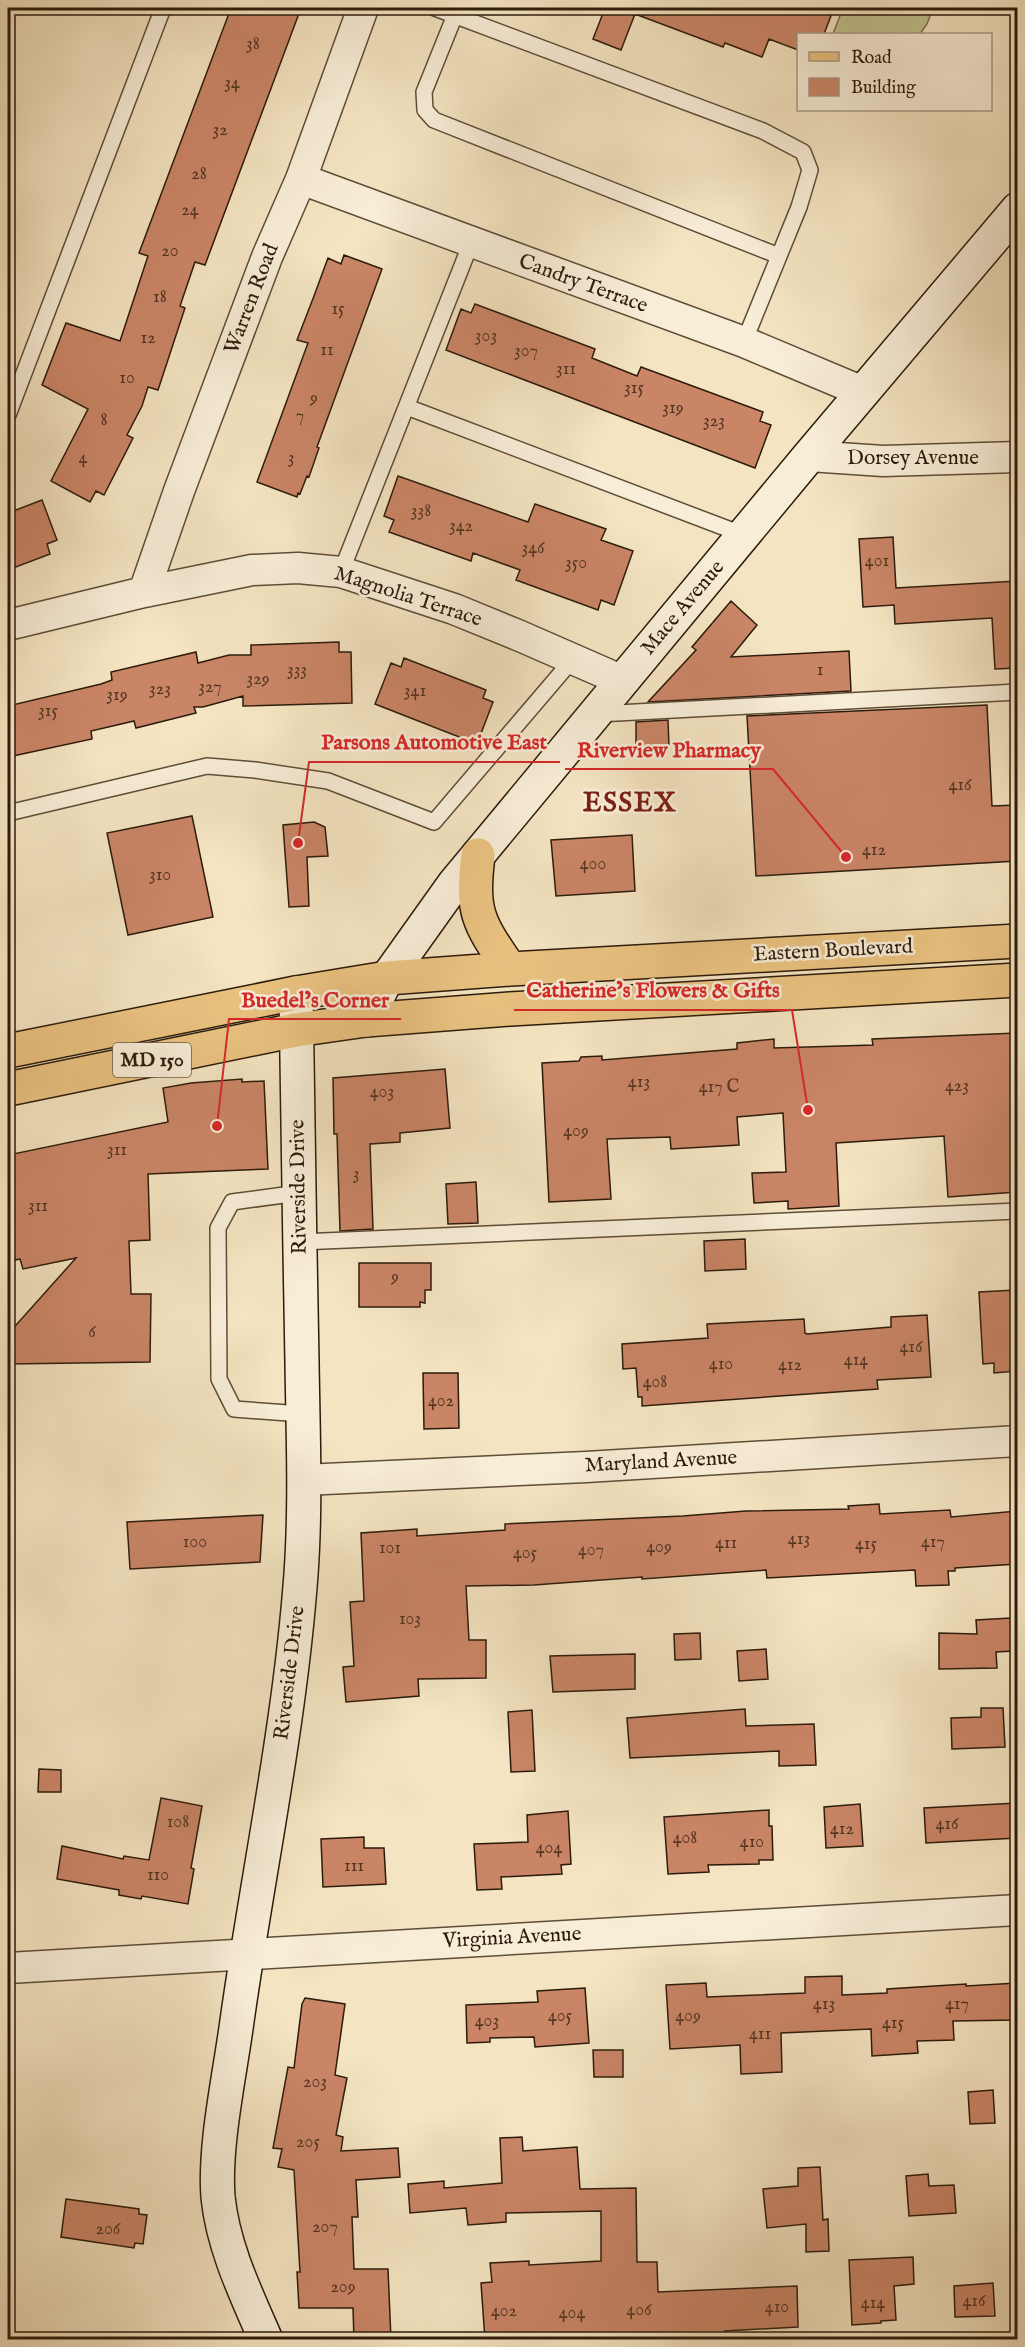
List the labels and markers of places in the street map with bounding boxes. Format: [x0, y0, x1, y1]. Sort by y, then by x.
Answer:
callout: Parsons Automotive East [309, 722, 560, 762]
callout: Riverview Pharmacy [565, 729, 773, 769]
callout: Catherine’s Flowers & Gifts [514, 970, 792, 1010]
callout: Buedel’s Corner [229, 979, 401, 1019]

